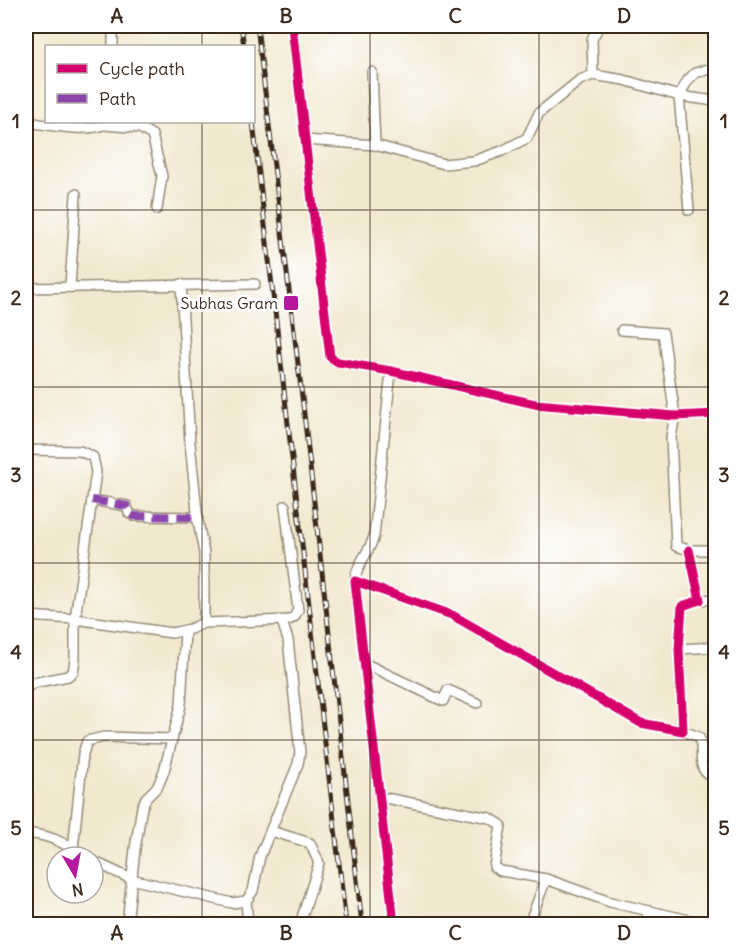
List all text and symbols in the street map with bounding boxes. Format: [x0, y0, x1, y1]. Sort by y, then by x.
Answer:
text: A [111, 3, 124, 28]
text: B [279, 3, 293, 28]
text: C [448, 3, 462, 28]
text: D [617, 3, 631, 28]
legend [45, 45, 255, 123]
text: Cycle path [99, 57, 185, 80]
text: Path [99, 87, 136, 110]
text: 1 [12, 108, 20, 133]
text: 1 [720, 108, 728, 133]
text: 2 [11, 285, 22, 310]
text: 2 [719, 285, 730, 310]
place label: Subhas Gram [180, 293, 278, 313]
marker: Subhas Gram [282, 294, 300, 312]
text: 3 [10, 462, 22, 487]
text: 3 [718, 462, 730, 487]
text: 4 [10, 639, 22, 664]
text: 4 [718, 639, 730, 664]
text: 5 [10, 815, 22, 840]
text: 5 [718, 815, 730, 840]
north arrow [45, 845, 105, 905]
text: N [70, 879, 85, 901]
text: A [111, 920, 124, 945]
text: B [279, 920, 293, 945]
text: C [448, 920, 462, 945]
text: D [617, 920, 631, 945]

